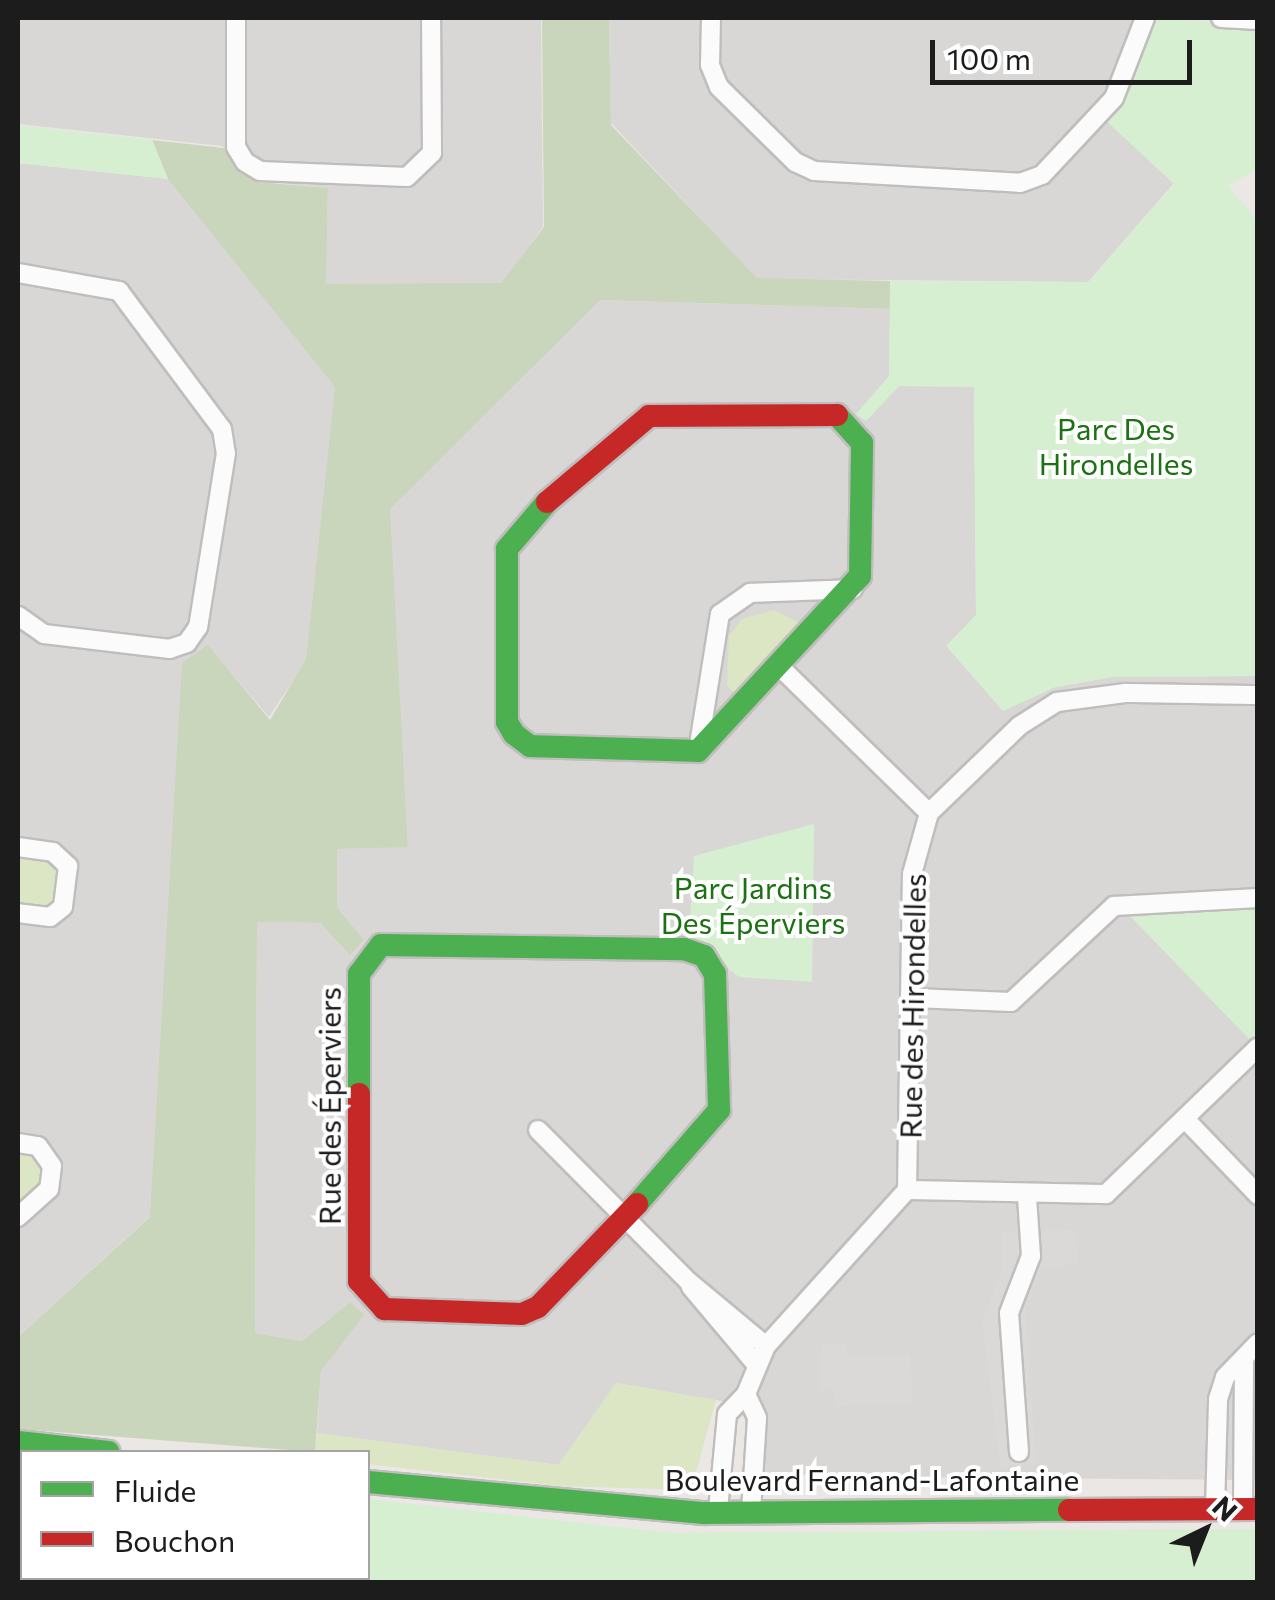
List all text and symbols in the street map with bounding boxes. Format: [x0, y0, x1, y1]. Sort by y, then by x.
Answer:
scale bar [935, 20, 1198, 82]
text: 100 m [947, 39, 1031, 76]
park label: Parc Des Hirondelles [1039, 410, 1193, 480]
park label: Parc Jardins Des Éperviers [661, 869, 845, 940]
street label: Rue des Hirondelles [892, 873, 932, 1139]
street label: Rue des Éperviers [311, 987, 347, 1225]
legend [20, 1450, 370, 1580]
street label: Boulevard Fernand-Lafontaine [665, 1461, 1079, 1497]
text: Fluide [114, 1471, 196, 1508]
north arrow [1155, 1480, 1255, 1580]
text: N [1206, 1488, 1245, 1528]
text: Bouchon [114, 1521, 235, 1558]

